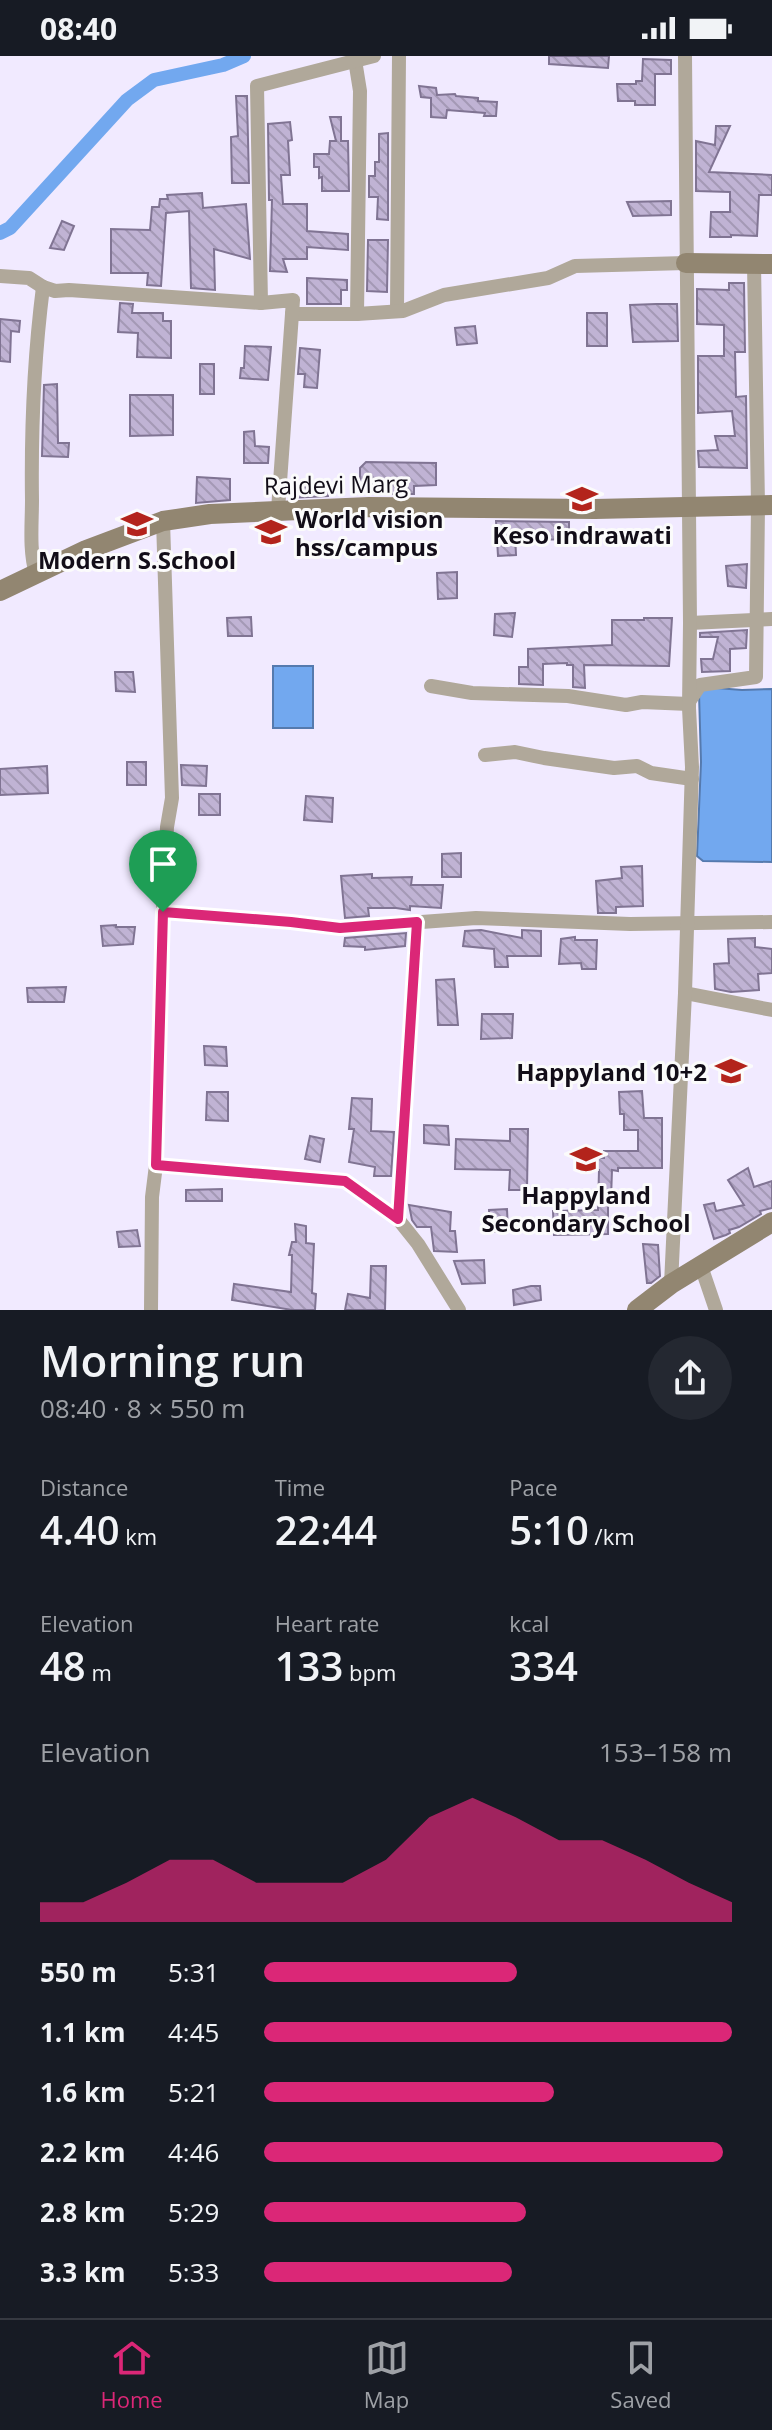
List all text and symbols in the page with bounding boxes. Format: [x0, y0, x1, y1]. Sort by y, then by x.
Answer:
text: 08:40 [40, 8, 117, 49]
street label: Rajdevi Marg [264, 466, 408, 502]
school or university icon: Keso indrawati [565, 482, 599, 516]
place label: World vision hss/campus [295, 502, 444, 563]
school or university icon: Modern S.School [120, 507, 154, 541]
school or university icon: World vision hss/campus [254, 515, 288, 549]
place label: Keso indrawati [492, 518, 672, 551]
place label: Modern S.School [38, 543, 236, 576]
pin [129, 830, 197, 912]
icon: arrive [141, 842, 185, 886]
school or university icon: Happyland 10+2 [714, 1054, 748, 1088]
place label: Happyland 10+2 [516, 1055, 707, 1088]
school or university icon: Happyland Secondary School [569, 1142, 603, 1176]
place label: Happyland Secondary School [481, 1178, 691, 1239]
text: Morning run [40, 1330, 305, 1390]
button: share [648, 1336, 732, 1420]
text: 08:40 · 8 × 550 m [40, 1390, 245, 1426]
text: Distance [40, 1472, 128, 1502]
text: Time [275, 1472, 325, 1502]
text: Pace [509, 1472, 558, 1502]
text: 4.40 [40, 1502, 120, 1557]
text: 22:44 [275, 1502, 377, 1557]
text: 5:10 [509, 1502, 589, 1557]
text: km [120, 1521, 157, 1551]
text: /km [589, 1521, 635, 1551]
text: Elevation [40, 1608, 133, 1638]
text: Heart rate [275, 1608, 379, 1638]
text: kcal [509, 1608, 549, 1638]
text: 48 [40, 1638, 86, 1693]
text: 133 [275, 1638, 343, 1693]
text: 334 [509, 1638, 578, 1693]
text: m [86, 1657, 112, 1687]
text: bpm [343, 1657, 396, 1687]
text: Elevation [40, 1734, 150, 1770]
text: 153–158 m [599, 1734, 732, 1770]
text: 550 m [40, 1954, 117, 1990]
text: 5:31 [168, 1954, 219, 1990]
text: 1.1 km [40, 2014, 126, 2050]
text: 4:45 [168, 2014, 219, 2050]
text: 1.6 km [40, 2074, 126, 2110]
text: 5:21 [168, 2074, 219, 2110]
text: 2.2 km [40, 2134, 126, 2170]
text: 4:46 [168, 2134, 219, 2170]
text: 2.8 km [40, 2194, 126, 2230]
text: 5:29 [168, 2194, 219, 2230]
text: 3.3 km [40, 2254, 126, 2290]
text: 5:33 [168, 2254, 219, 2290]
tab: Home [101, 2336, 163, 2414]
tab: Map [364, 2336, 409, 2414]
tab: Saved [610, 2336, 671, 2414]

